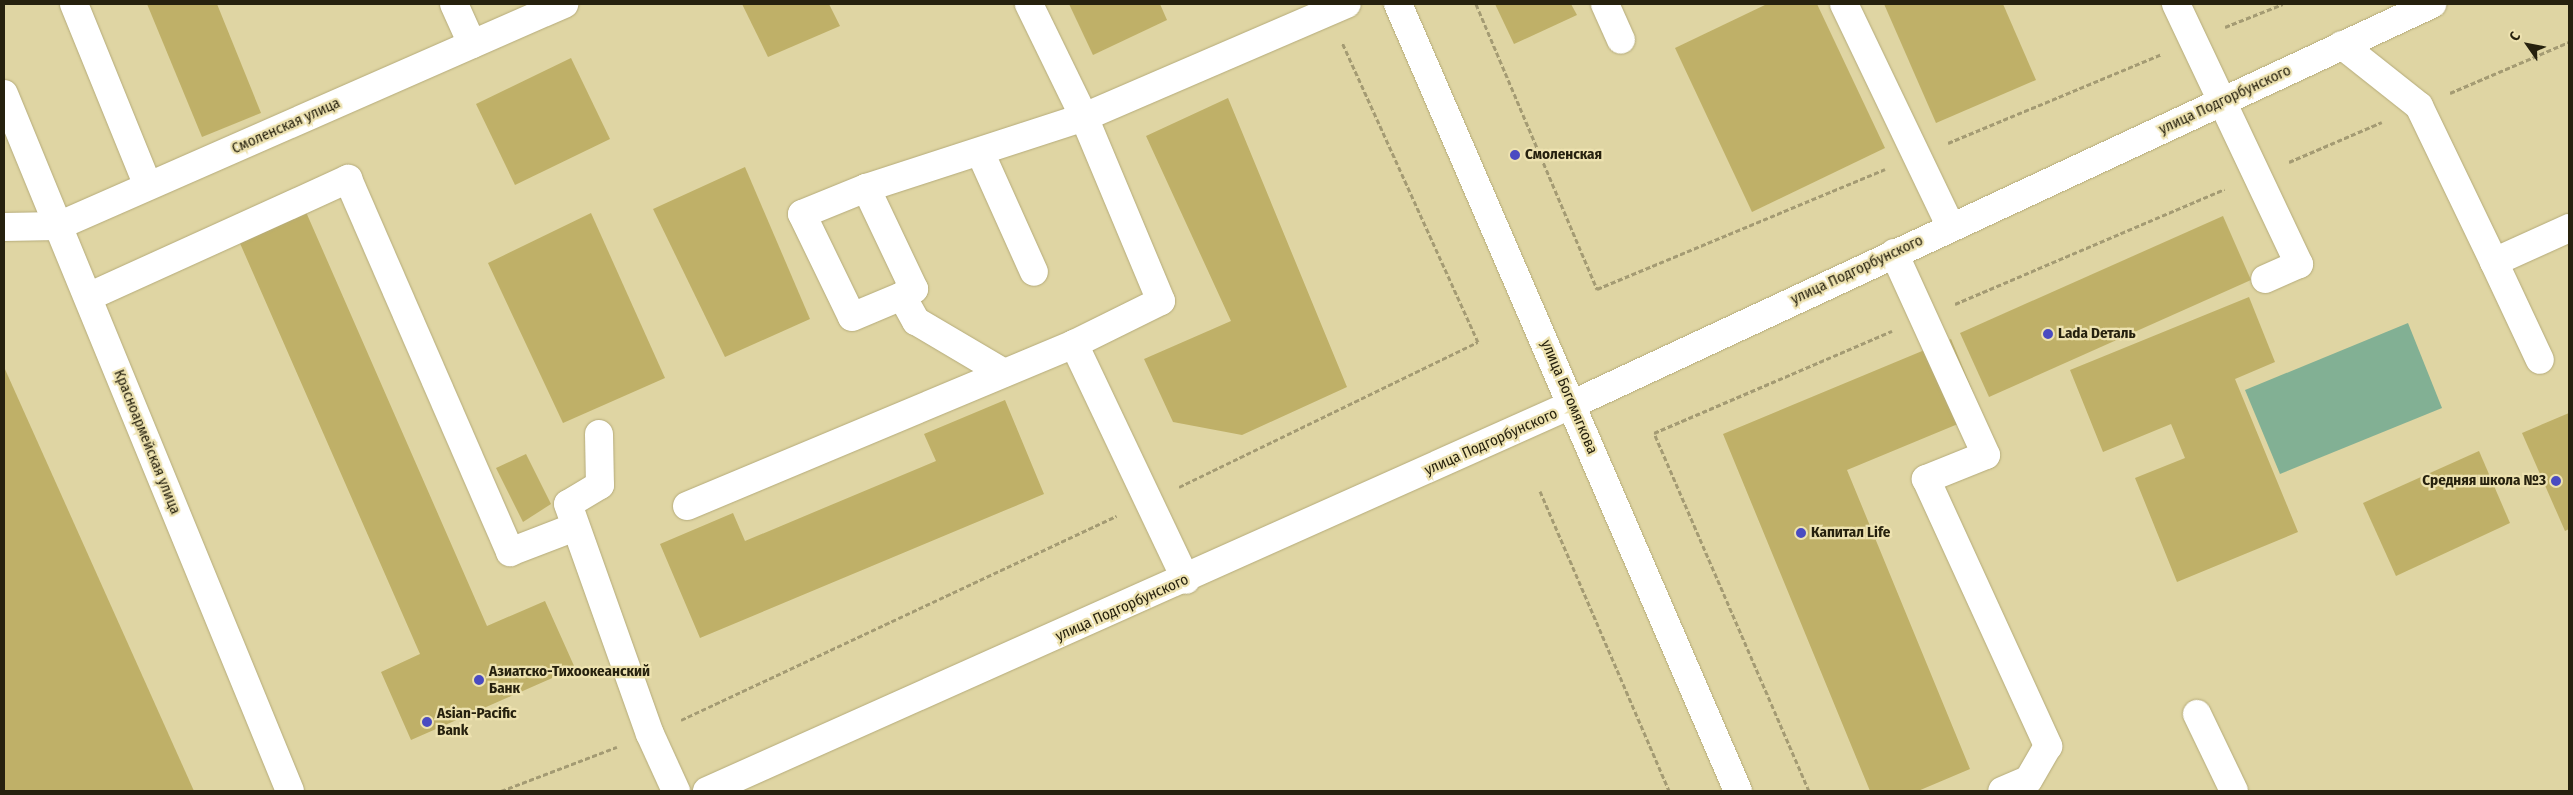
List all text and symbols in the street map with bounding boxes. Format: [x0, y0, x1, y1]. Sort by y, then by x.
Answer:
north arrow [2503, 20, 2553, 70]
text: С [2506, 29, 2524, 44]
street label: улица Подгорбунского [2156, 61, 2294, 139]
street label: Смоленская улица [229, 94, 343, 158]
place label: Смоленская [1525, 146, 1602, 164]
marker: Смоленская [1509, 149, 1521, 161]
street label: улица Подгорбунского [1788, 231, 1926, 309]
place label: Lada Dеталь [2058, 325, 2136, 343]
marker: Lada Dеталь [2042, 328, 2054, 340]
street label: улица Богомягкова [1537, 337, 1601, 457]
street label: Красноармейская улица [110, 367, 184, 517]
street label: улица Подгорбунского [1422, 405, 1560, 479]
place label: Средняя школа №3 [2422, 472, 2546, 490]
marker: Средняя школа №3 [2550, 475, 2562, 487]
place label: Капитал Life [1811, 524, 1890, 542]
marker: Капитал Life [1795, 527, 1807, 539]
street label: улица Подгорбунского [1053, 571, 1191, 645]
place label: Азиатско-Тихоокеанский Банк [489, 662, 650, 697]
marker: Азиатско-Тихоокеанский Банк [473, 674, 485, 686]
place label: Asian-Pacific Bank [437, 704, 517, 739]
marker: Asian-Pacific Bank [421, 716, 433, 728]

